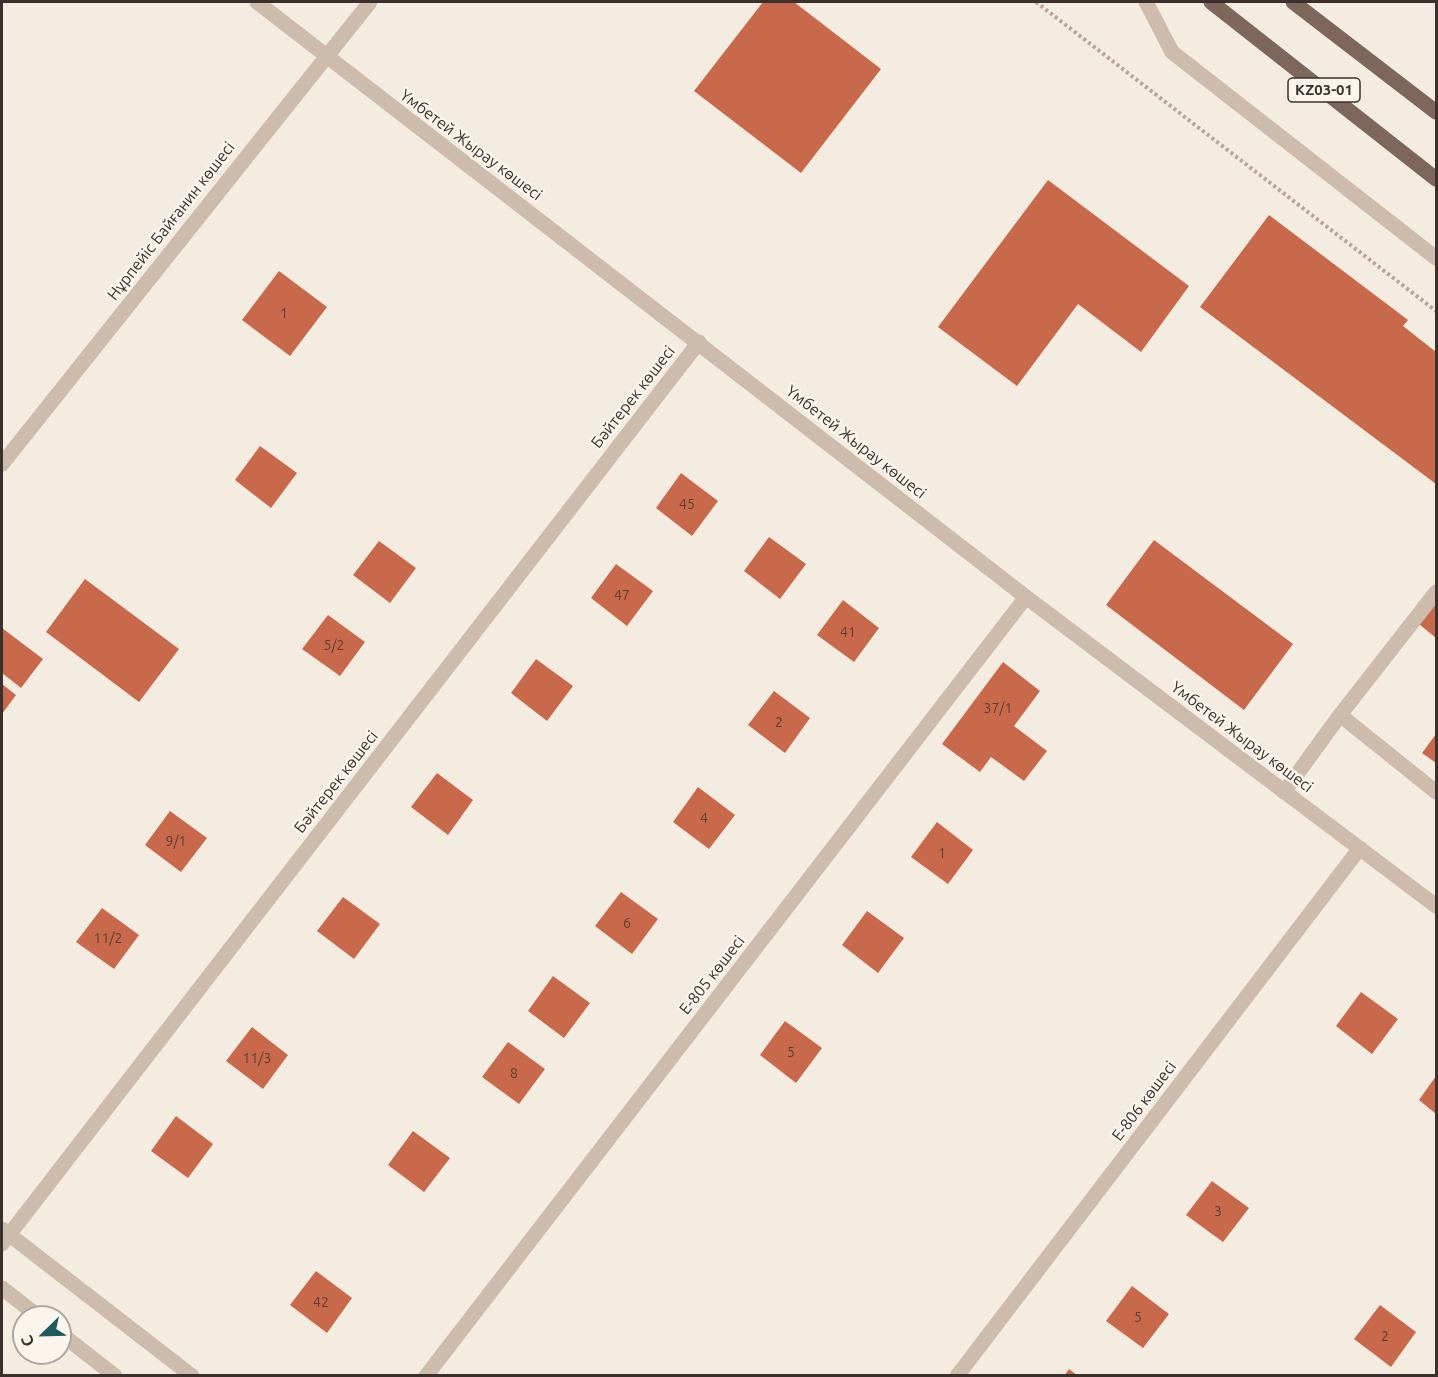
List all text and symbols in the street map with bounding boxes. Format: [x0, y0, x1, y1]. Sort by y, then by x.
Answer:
road number: KZ03-01 [1288, 78, 1360, 102]
street label: Үмбетей Жырау көшесі [396, 85, 546, 205]
street label: Нұрпейіс Байғанин көшесі [103, 138, 239, 304]
house number: 1 [280, 305, 288, 321]
street label: Бәйтерек көшесі [587, 342, 679, 452]
street label: Үмбетей Жырау көшесі [782, 381, 930, 503]
house number: 45 [679, 496, 695, 512]
house number: 47 [614, 587, 630, 603]
house number: 41 [840, 624, 856, 640]
house number: 5/2 [324, 637, 344, 653]
street label: Үмбетей Жырау көшесі [1167, 677, 1317, 797]
house number: 37/1 [984, 700, 1012, 716]
house number: 2 [775, 714, 783, 730]
street label: Бәйтерек көшесі [290, 727, 382, 837]
house number: 4 [700, 810, 708, 826]
house number: 9/1 [166, 833, 186, 849]
house number: 1 [938, 845, 946, 861]
house number: 6 [623, 915, 631, 931]
house number: 11/2 [94, 930, 122, 946]
street label: Е-805 көшесі [675, 932, 749, 1018]
house number: 5 [787, 1044, 795, 1060]
house number: 11/3 [243, 1050, 271, 1066]
street label: Е-806 көшесі [1108, 1057, 1180, 1145]
house number: 8 [510, 1065, 518, 1081]
house number: 3 [1214, 1203, 1222, 1219]
house number: 42 [313, 1294, 329, 1310]
north arrow [12, 1305, 72, 1365]
house number: 5 [1134, 1309, 1142, 1325]
house number: 2 [1381, 1328, 1389, 1344]
text: С [17, 1333, 38, 1349]

